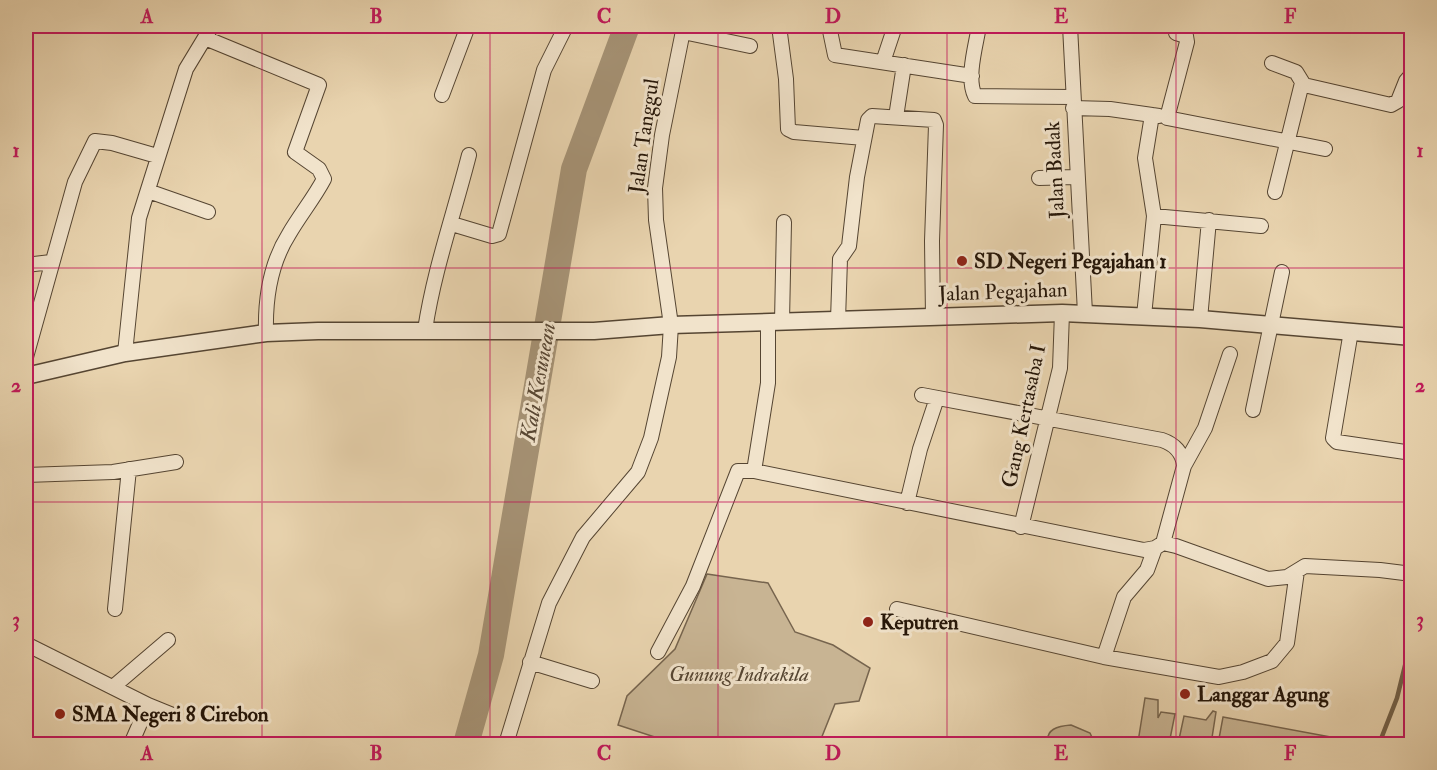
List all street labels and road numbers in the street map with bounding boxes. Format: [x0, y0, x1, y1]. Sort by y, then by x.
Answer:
street label: Jalan Tanggul [622, 76, 666, 196]
street label: Jalan Badak [1039, 121, 1071, 220]
street label: Jalan Pegajahan [937, 276, 1068, 308]
street label: Gang Kertasaba I [996, 342, 1052, 490]

